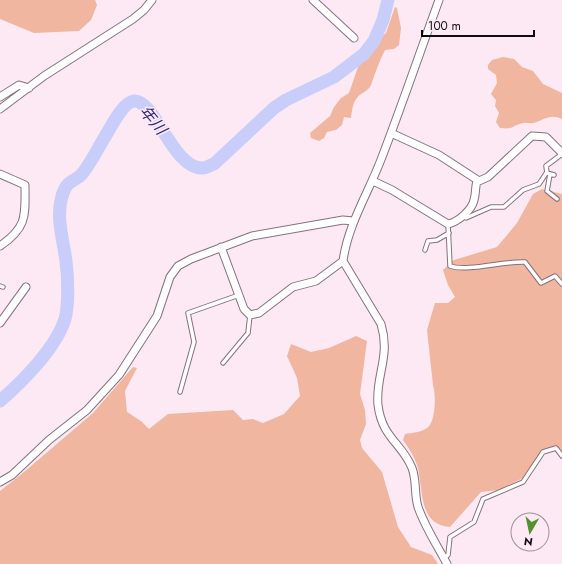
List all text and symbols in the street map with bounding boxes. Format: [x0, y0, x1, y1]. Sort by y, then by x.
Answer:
scale bar [422, 12, 534, 38]
text: 100 m [428, 17, 461, 35]
water label: 年川 [134, 100, 173, 141]
north arrow [510, 512, 550, 552]
text: N [523, 533, 534, 550]

